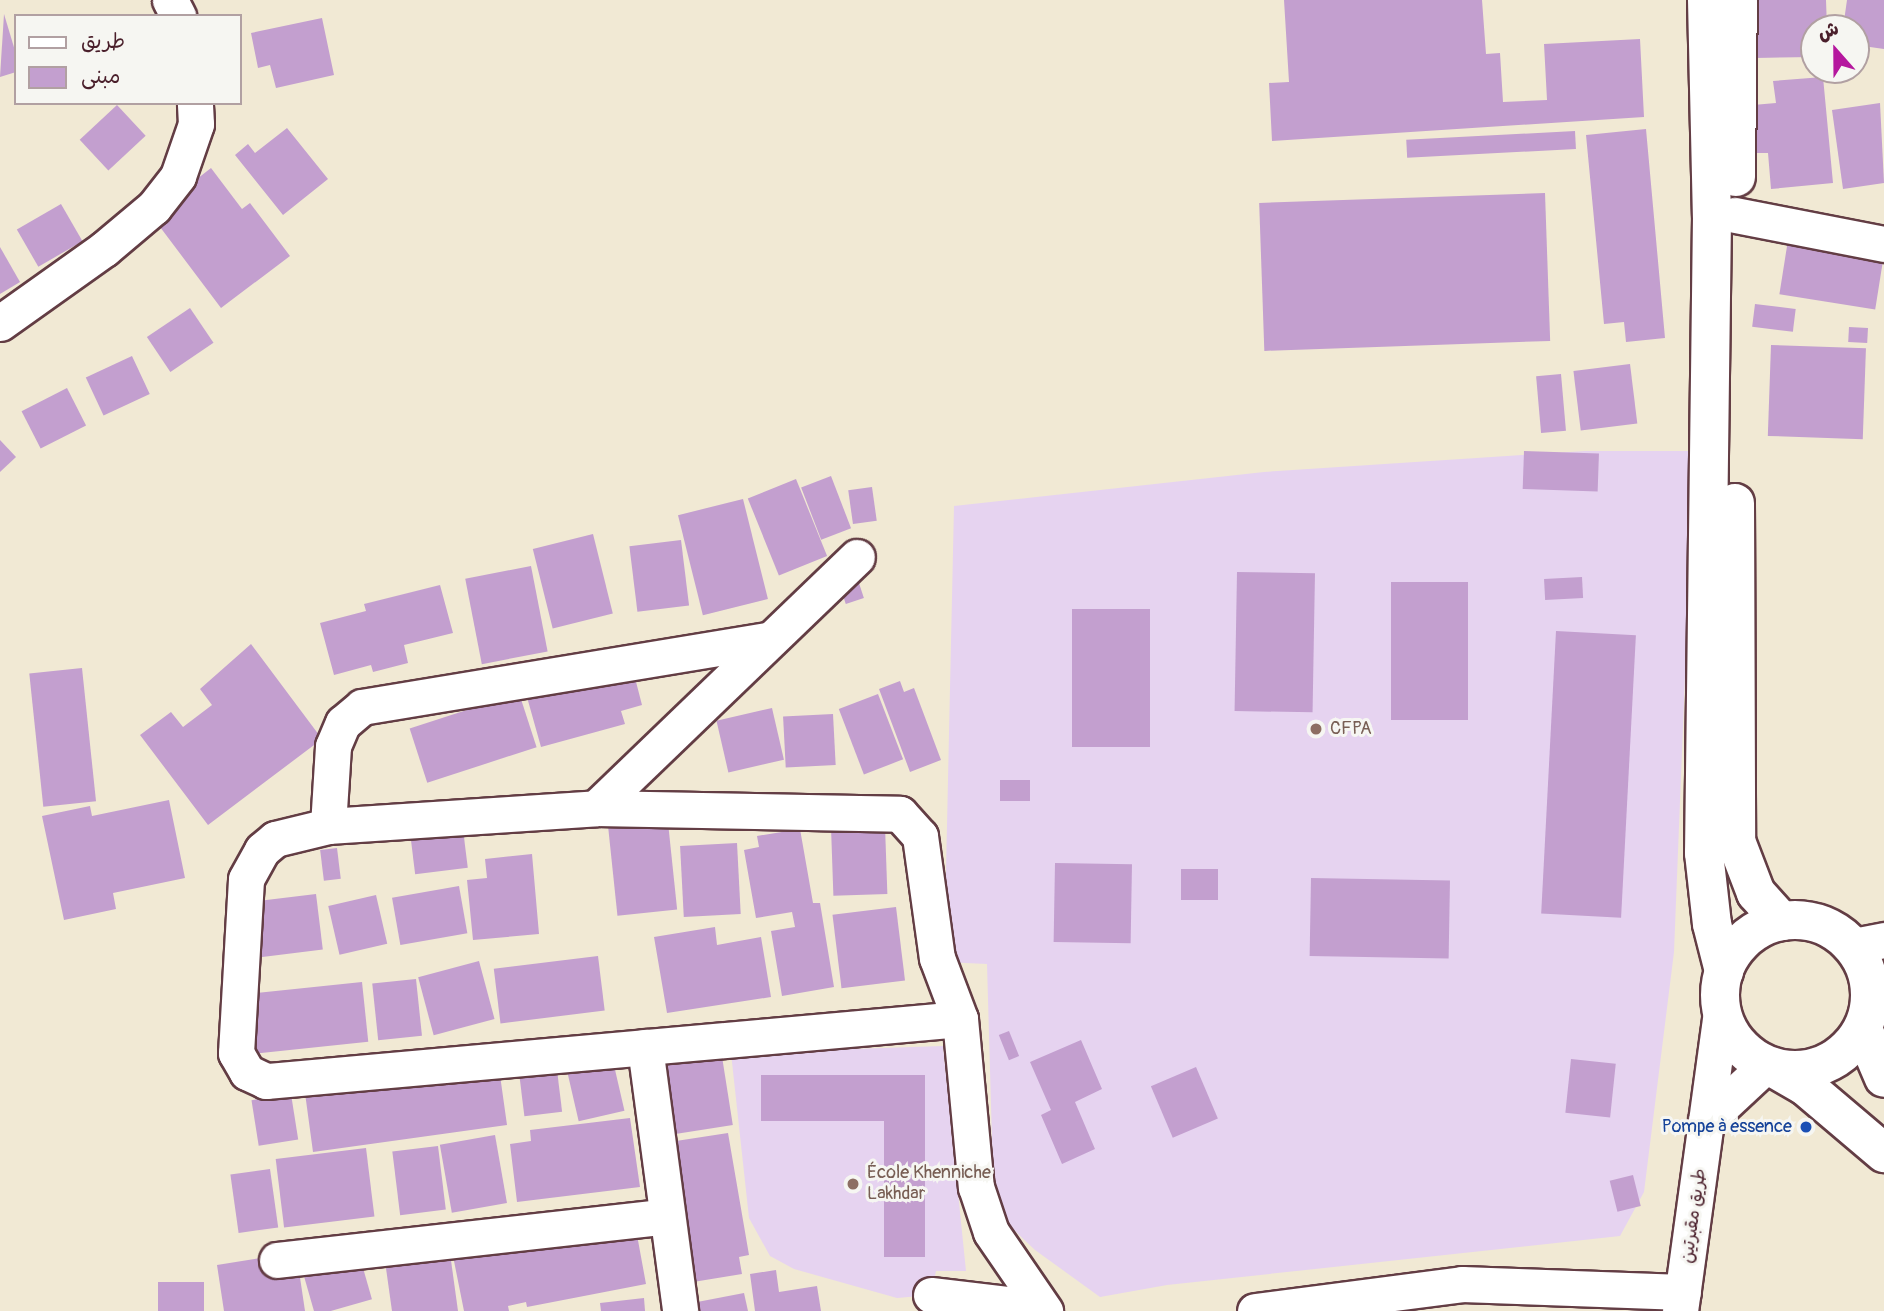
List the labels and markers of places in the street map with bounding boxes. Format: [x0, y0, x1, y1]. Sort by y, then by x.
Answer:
place label: CFPA [1330, 718, 1372, 740]
marker: CFPA [1308, 721, 1324, 737]
place label: Pompe à essence [1662, 1116, 1792, 1138]
marker: Pompe à essence [1798, 1119, 1814, 1135]
place label: École Khenniche Lakhdar [867, 1163, 991, 1206]
marker: École Khenniche Lakhdar [845, 1176, 861, 1192]

